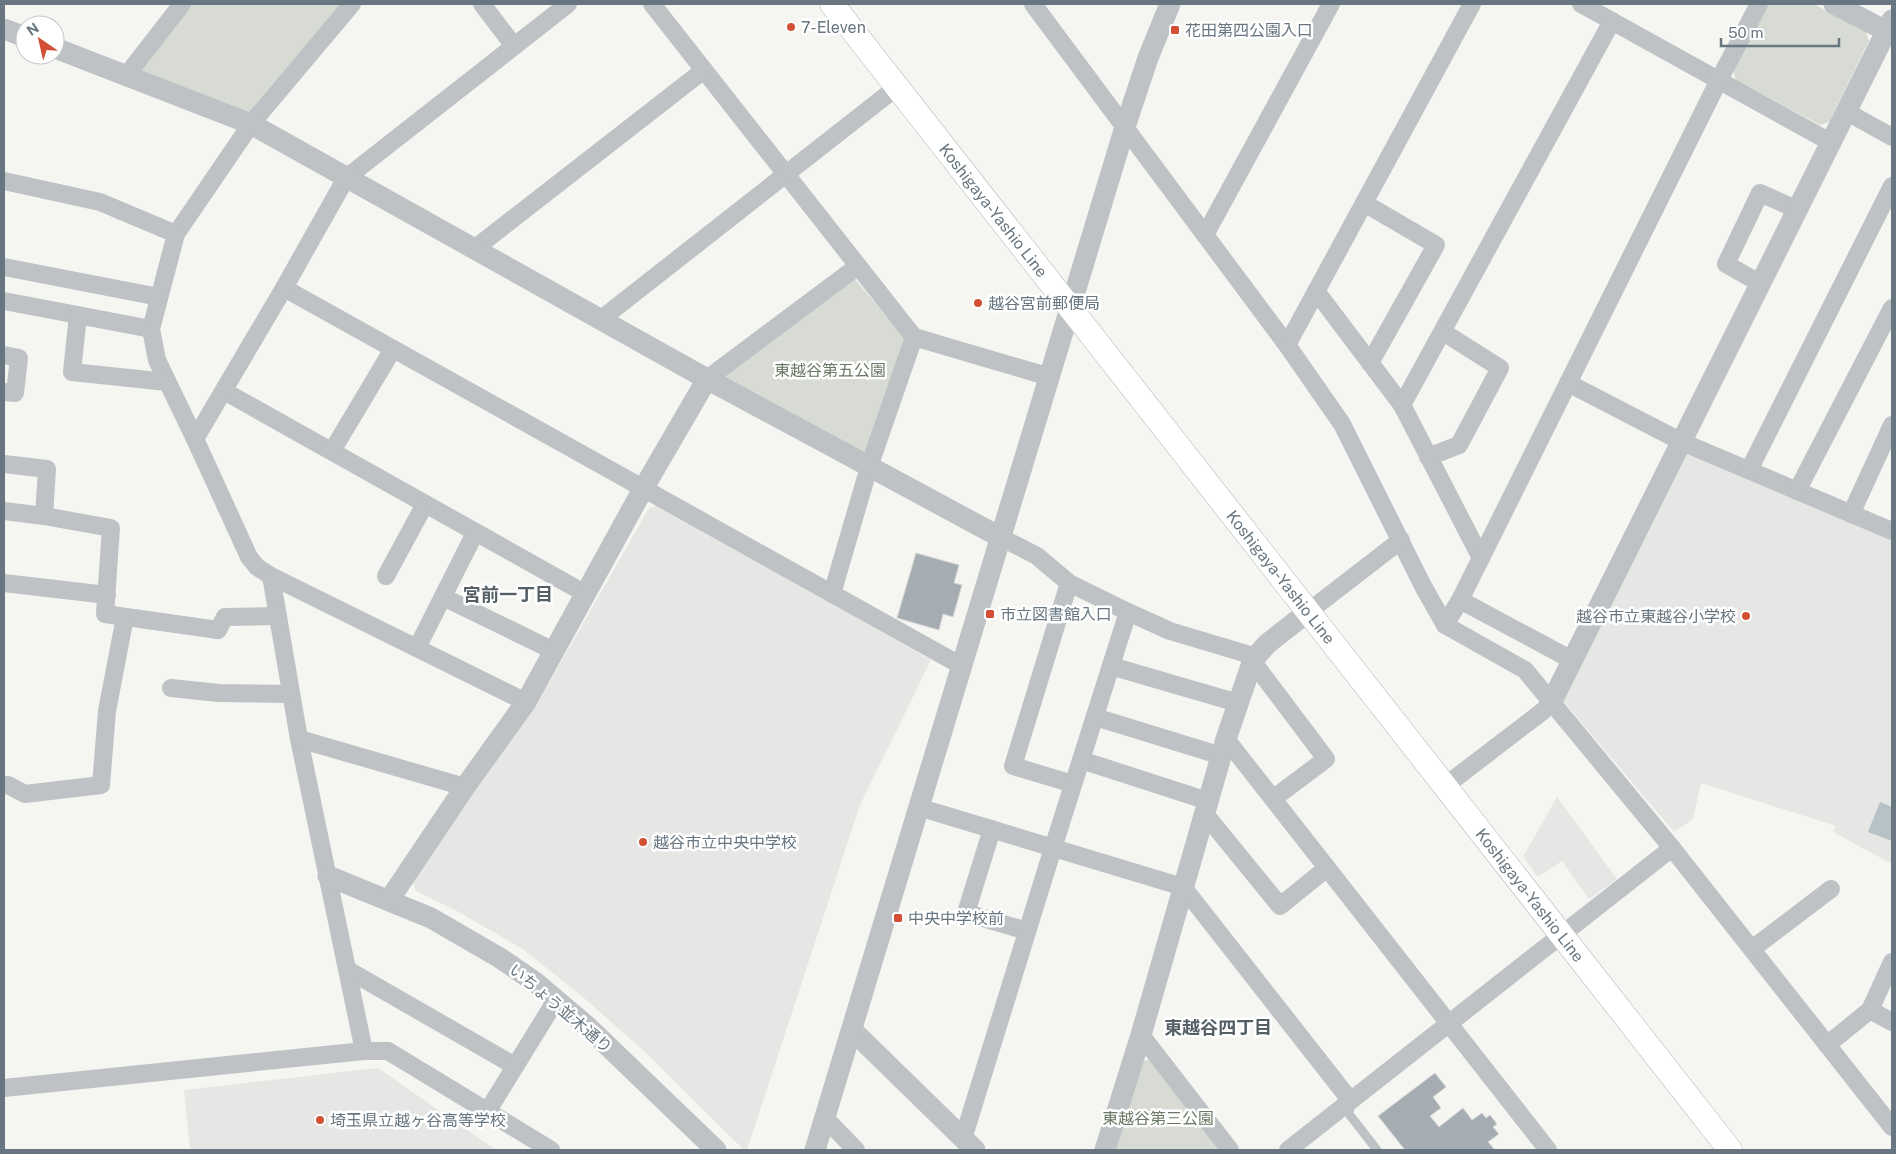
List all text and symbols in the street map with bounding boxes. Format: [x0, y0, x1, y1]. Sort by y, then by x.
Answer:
north arrow [15, 15, 65, 65]
scale bar [1721, 15, 1838, 47]
place label: 7-Eleven [801, 18, 866, 37]
text: N [24, 20, 42, 39]
marker: 7-Eleven [785, 21, 797, 33]
place label: 花田第四公園入口 [1185, 21, 1313, 40]
marker: 花田第四公園入口 [1169, 24, 1181, 36]
text: 50 m [1728, 24, 1763, 41]
street label: Koshigaya-Yashio Line [935, 140, 1051, 281]
place label: 越谷宮前郵便局 [988, 294, 1100, 313]
marker: 越谷宮前郵便局 [972, 297, 984, 309]
park label: 東越谷第五公園 [774, 361, 886, 380]
street label: Koshigaya-Yashio Line [1222, 507, 1339, 648]
district label: 宮前一丁目 [463, 584, 553, 605]
place label: 市立図書館入口 [1000, 605, 1112, 624]
place label: 越谷市立東越谷小学校 [1576, 607, 1736, 626]
marker: 市立図書館入口 [984, 608, 996, 620]
marker: 越谷市立東越谷小学校 [1740, 610, 1752, 622]
street label: Koshigaya-Yashio Line [1472, 825, 1588, 966]
place label: 越谷市立中央中学校 [653, 833, 797, 852]
marker: 越谷市立中央中学校 [637, 836, 649, 848]
place label: 中央中学校前 [908, 909, 1004, 928]
marker: 中央中学校前 [892, 912, 904, 924]
street label: いちょう並木通り [506, 960, 616, 1057]
district label: 東越谷四丁目 [1164, 1017, 1272, 1038]
park label: 東越谷第三公園 [1102, 1109, 1214, 1128]
place label: 埼玉県立越ヶ谷高等学校 [330, 1111, 506, 1130]
marker: 埼玉県立越ヶ谷高等学校 [314, 1114, 326, 1126]

